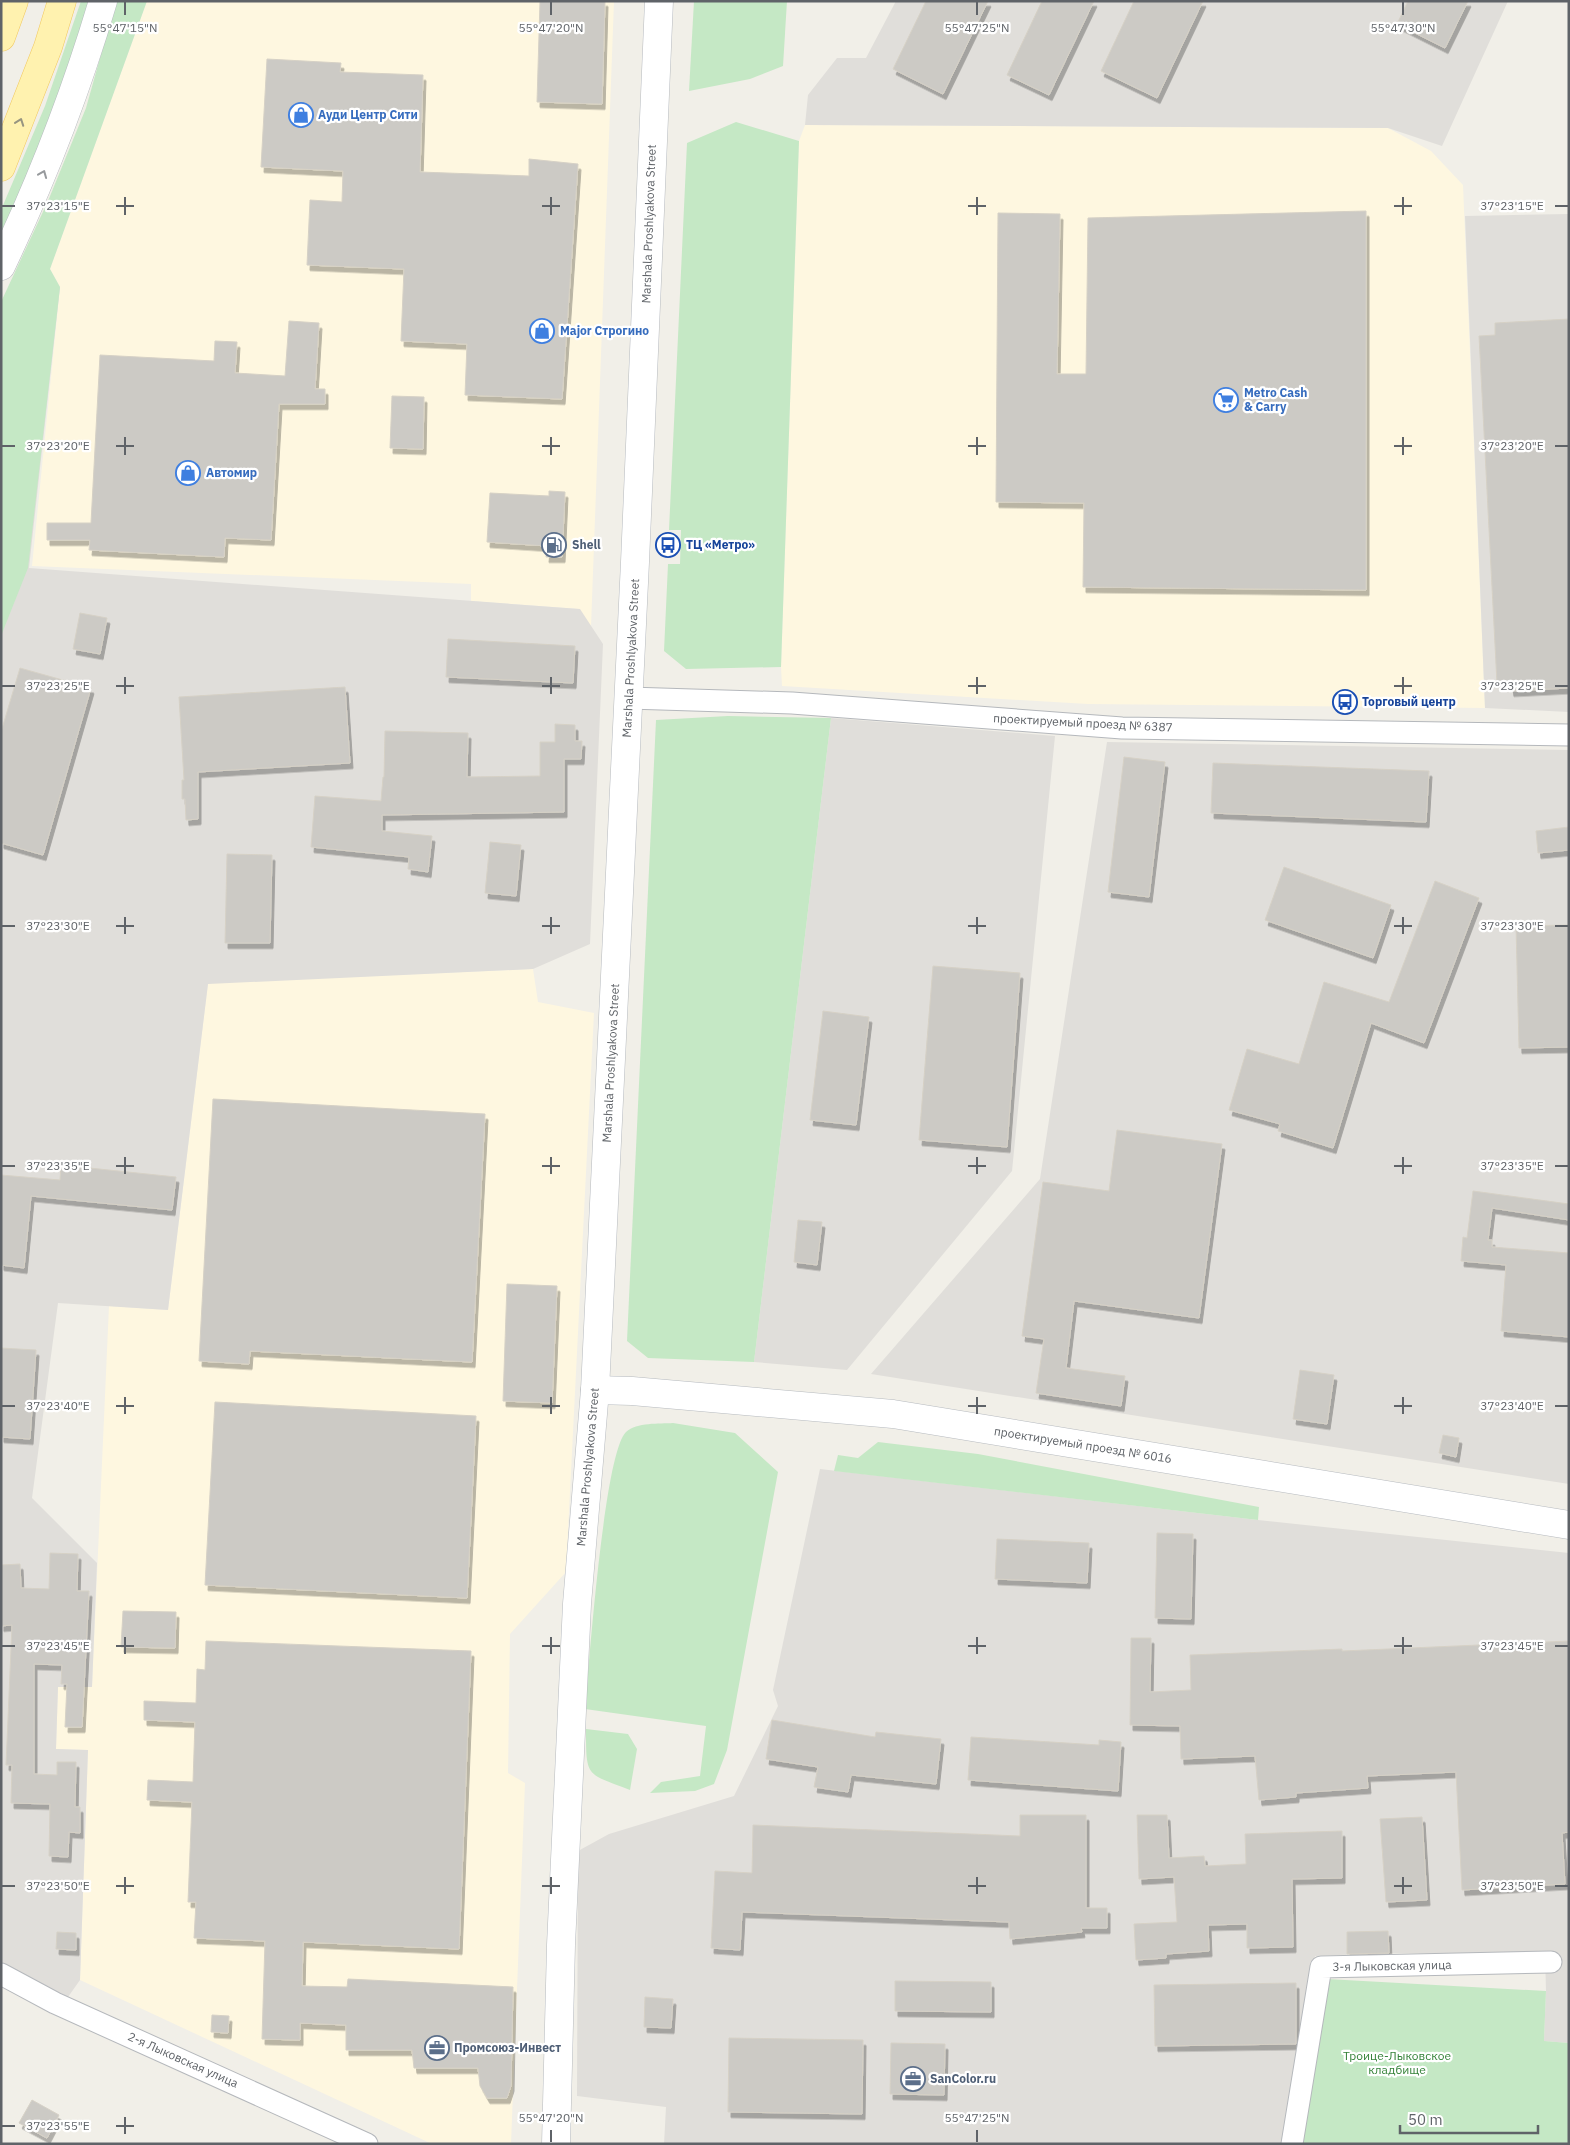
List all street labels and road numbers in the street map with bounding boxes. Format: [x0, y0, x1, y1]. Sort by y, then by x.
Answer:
street label: Marshala Proshlyakova Street [638, 144, 659, 304]
street label: Marshala Proshlyakova Street [619, 578, 642, 738]
street label: проектируемый проезд № 6387 [993, 710, 1173, 735]
street label: Marshala Proshlyakova Street [599, 983, 622, 1143]
street label: Marshala Proshlyakova Street [573, 1387, 602, 1547]
street label: проектируемый проезд № 6016 [993, 1423, 1173, 1466]
street label: 3-я Лыковская улица [1332, 1957, 1452, 1974]
street label: 2-я Лыковская улица [126, 2028, 241, 2091]

